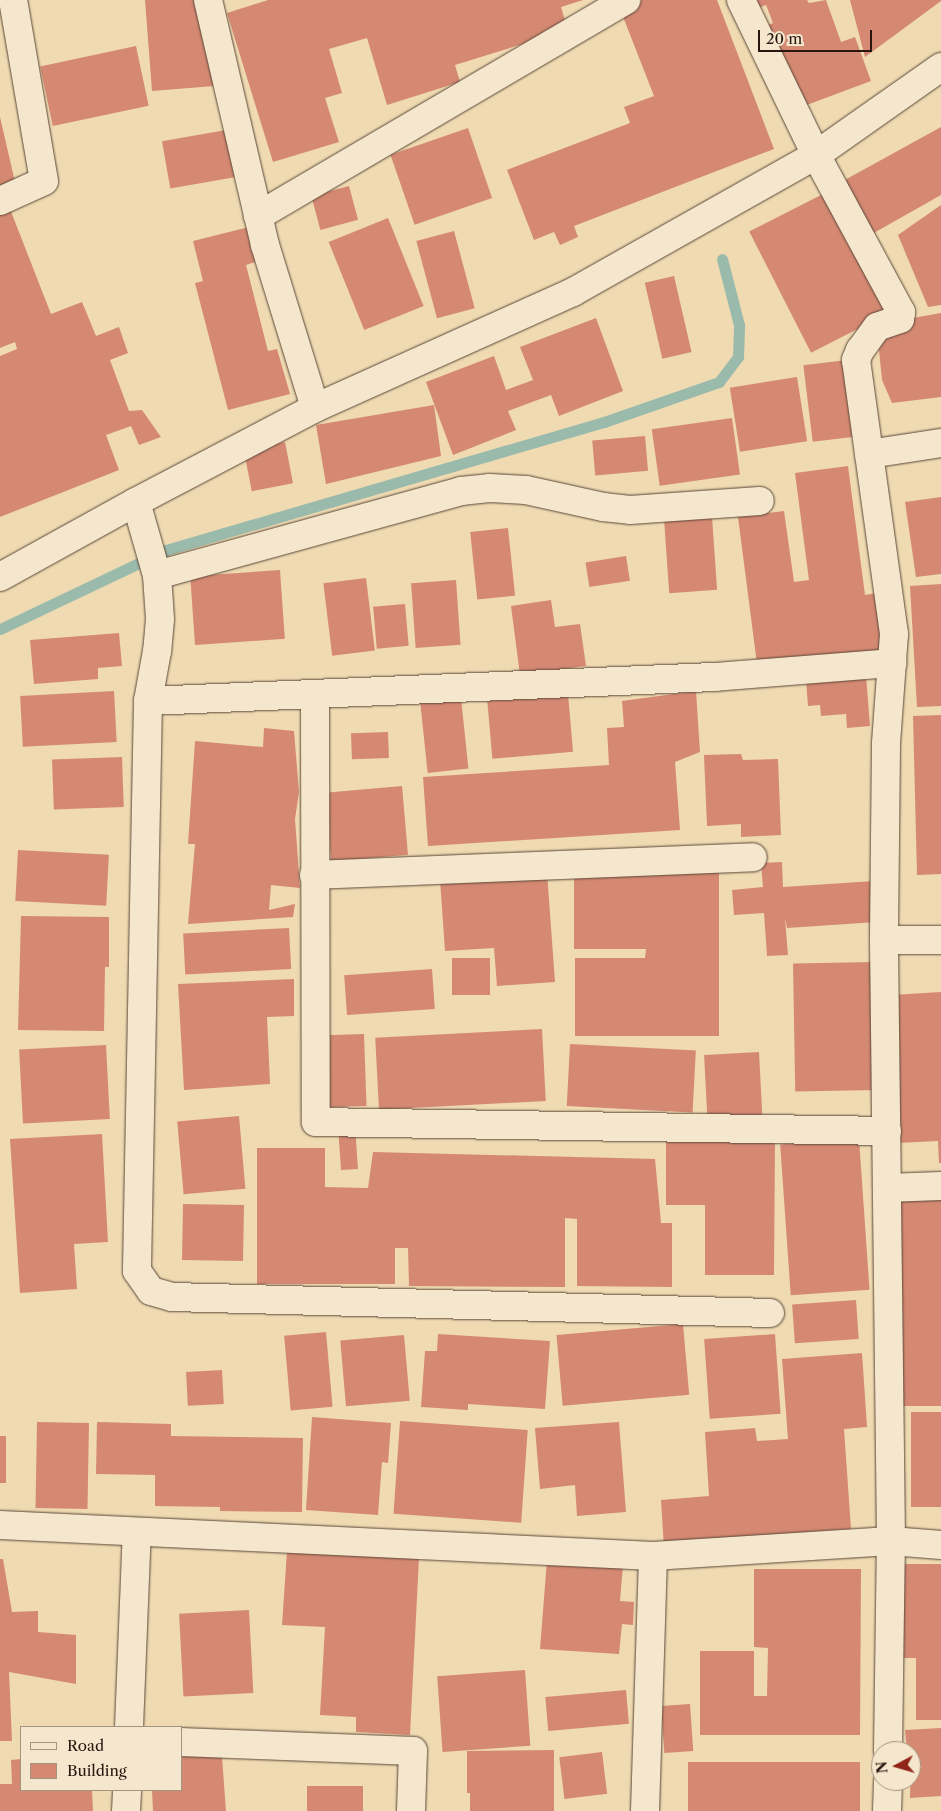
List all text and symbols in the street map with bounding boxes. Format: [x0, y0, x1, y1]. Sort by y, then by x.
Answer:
scale bar [761, 20, 875, 52]
text: 20 m [766, 29, 802, 48]
legend [20, 1726, 182, 1791]
text: Road [67, 1736, 104, 1755]
north arrow [871, 1741, 921, 1791]
text: N [872, 1760, 892, 1774]
text: Building [67, 1761, 127, 1780]

